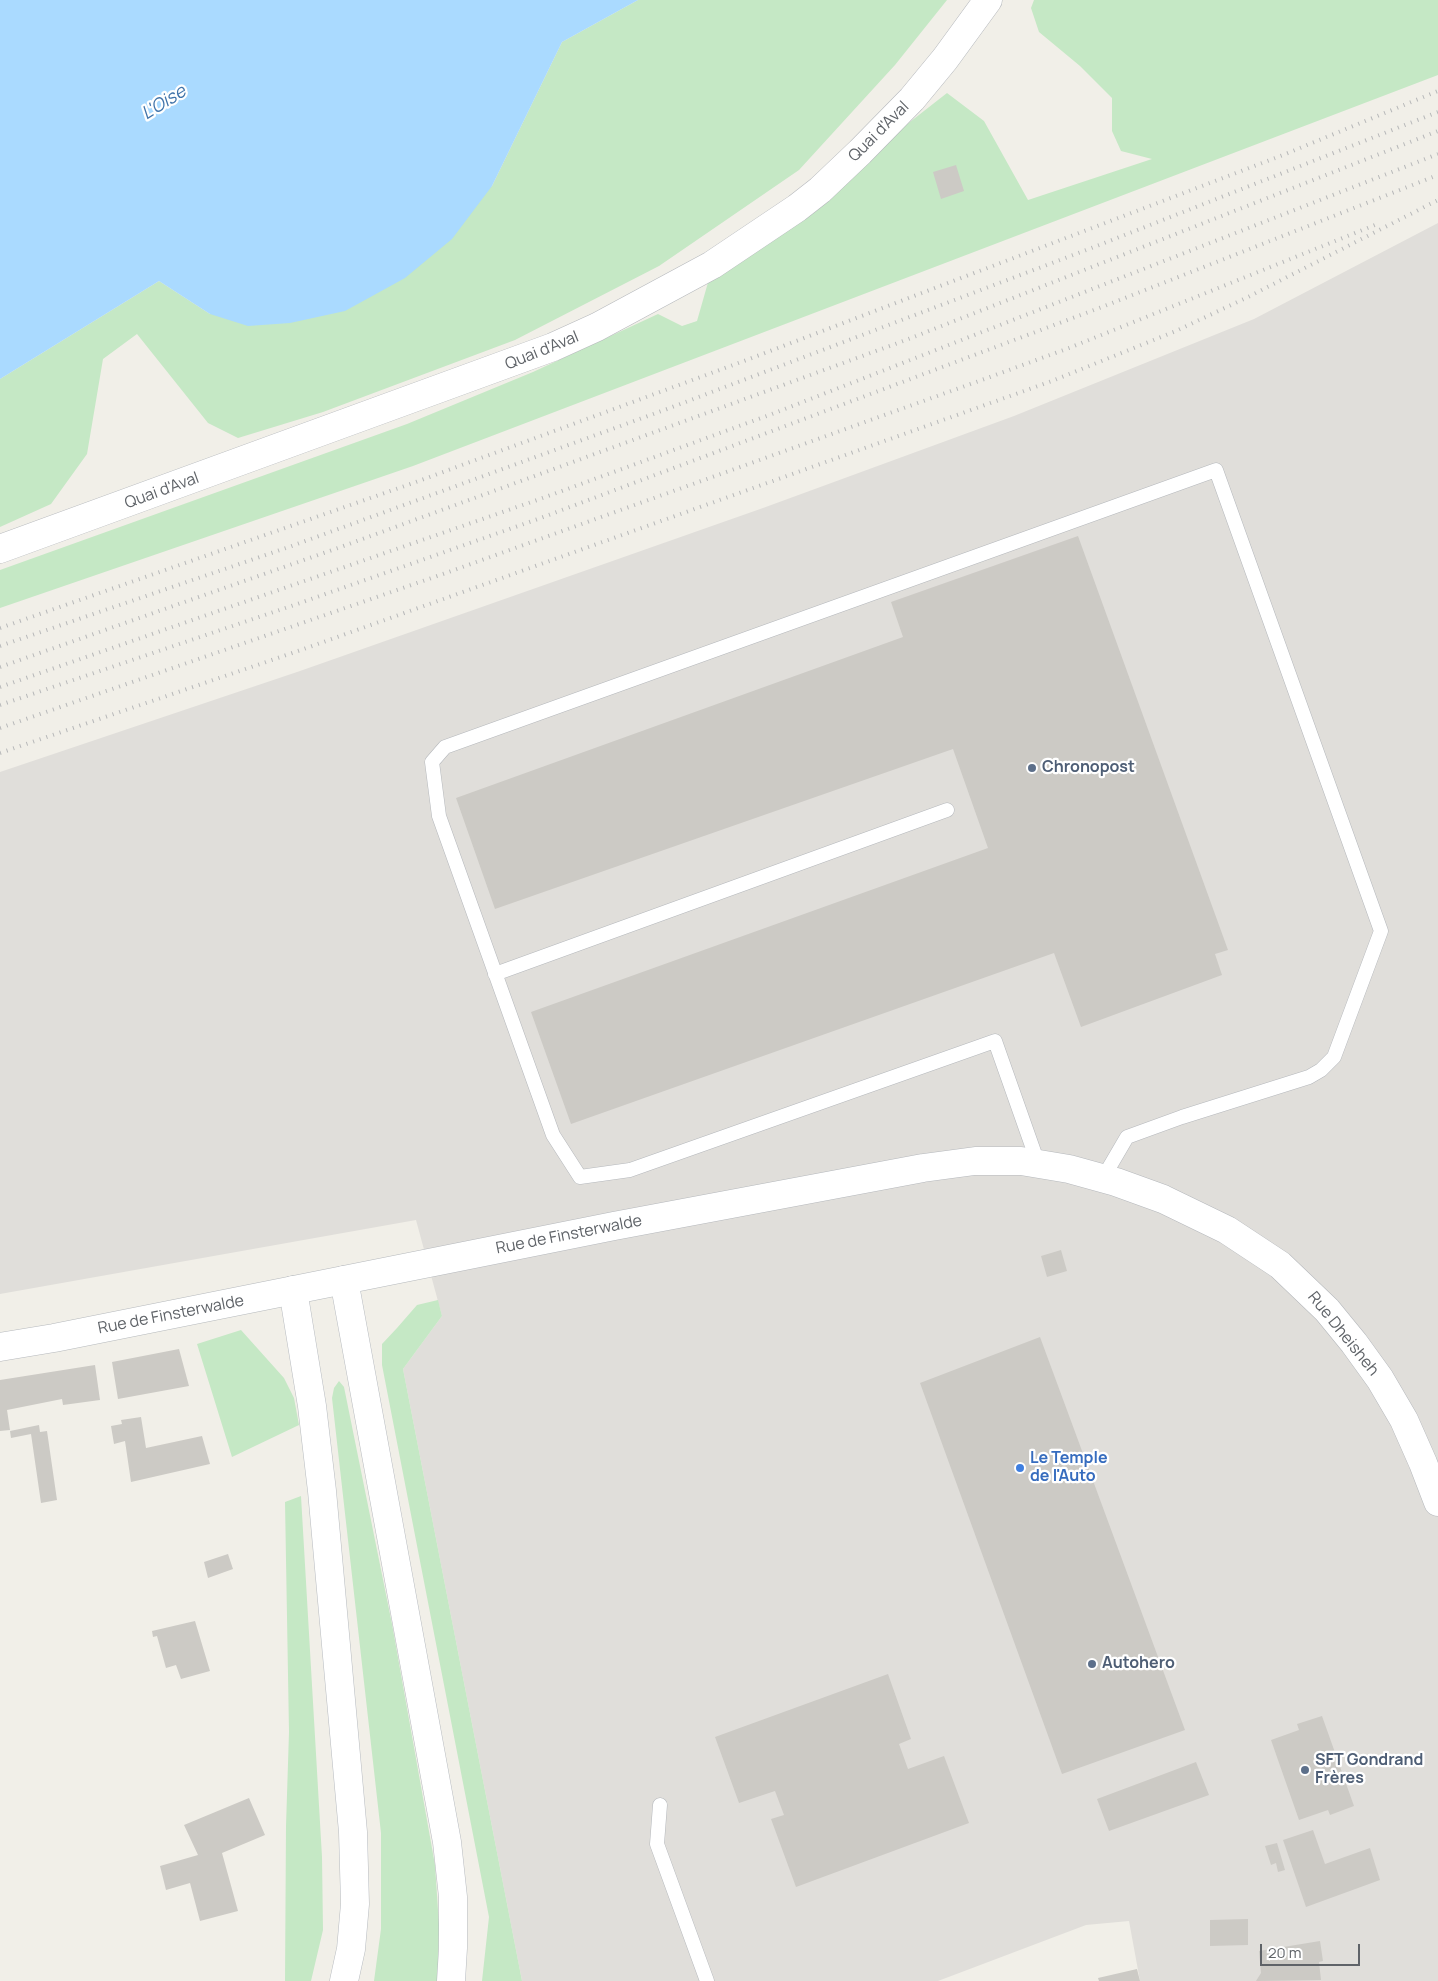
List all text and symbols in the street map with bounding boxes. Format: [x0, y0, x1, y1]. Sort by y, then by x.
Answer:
water label: L'Oise [138, 81, 190, 125]
street label: Quai d'Aval [845, 98, 913, 166]
street label: Quai d'Aval [502, 328, 582, 374]
street label: Quai d'Aval [122, 469, 202, 513]
place label: Chronopost [1042, 758, 1135, 778]
marker: Chronopost [1026, 762, 1038, 774]
street label: Rue de Finsterwalde [494, 1211, 644, 1259]
street label: Rue Dheisheh [1303, 1288, 1383, 1380]
street label: Rue de Finsterwalde [96, 1291, 246, 1339]
place label: Le Temple de l'Auto [1030, 1449, 1108, 1487]
marker: Le Temple de l'Auto [1014, 1462, 1026, 1474]
place label: Autohero [1102, 1654, 1175, 1674]
marker: Autohero [1086, 1658, 1098, 1670]
place label: SFT Gondrand Frères [1315, 1751, 1423, 1789]
marker: SFT Gondrand Frères [1299, 1764, 1311, 1776]
scale bar [1263, 1934, 1363, 1966]
text: 20 m [1268, 1942, 1301, 1963]

